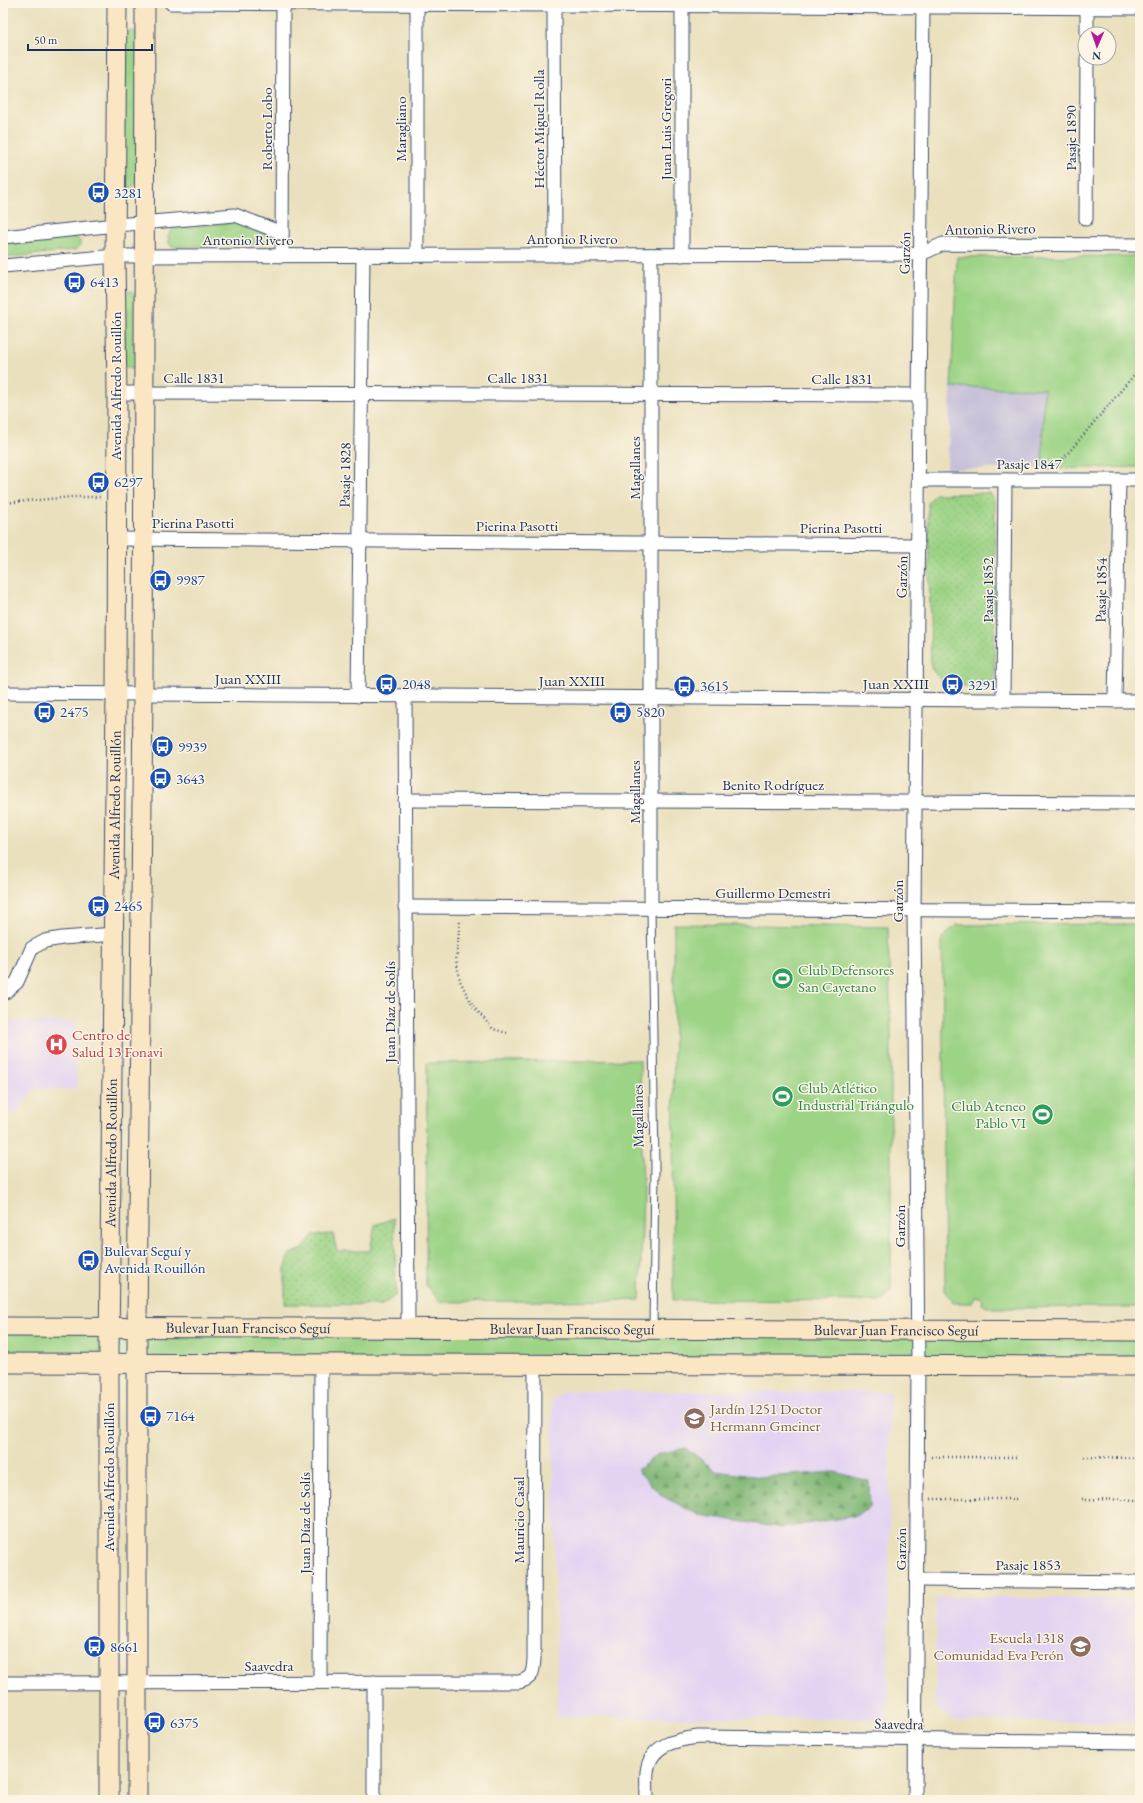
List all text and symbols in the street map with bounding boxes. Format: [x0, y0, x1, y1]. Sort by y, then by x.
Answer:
scale bar [28, 26, 152, 52]
north arrow [1077, 26, 1117, 66]
text: 50 m [34, 32, 58, 48]
text: N [1092, 49, 1101, 63]
street label: Héctor Miguel Rolla [529, 69, 548, 189]
street label: Juan Luis Gregori [656, 77, 675, 182]
street label: Roberto Lobo [257, 87, 276, 171]
street label: Maragliano [391, 96, 410, 162]
street label: Pasaje 1890 [1061, 105, 1080, 171]
bus stop icon: 3281 [86, 180, 112, 206]
place label: 3281 [114, 183, 143, 202]
street label: Antonio Rivero [943, 218, 1036, 239]
street label: Antonio Rivero [525, 229, 618, 248]
street label: Antonio Rivero [201, 230, 294, 249]
street label: Garzón [895, 231, 914, 275]
bus stop icon: 6413 [61, 269, 87, 295]
place label: 6413 [90, 272, 119, 291]
street label: Avenida Alfredo Rouillón [106, 311, 125, 462]
street label: Calle 1831 [163, 368, 225, 387]
street label: Calle 1831 [487, 368, 549, 387]
street label: Calle 1831 [811, 369, 873, 388]
street label: Magallanes [625, 436, 644, 500]
street label: Pasaje 1828 [334, 442, 355, 508]
street label: Pasaje 1847 [996, 454, 1062, 473]
bus stop icon: 6297 [86, 469, 112, 495]
place label: 6297 [114, 472, 144, 491]
street label: Pierina Pasotti [152, 513, 234, 532]
street label: Pierina Pasotti [476, 516, 558, 535]
street label: Pierina Pasotti [800, 518, 882, 537]
street label: Garzón [892, 555, 911, 599]
street label: Pasaje 1854 [1090, 556, 1111, 623]
street label: Pasaje 1852 [978, 557, 997, 623]
bus stop icon: 9987 [147, 567, 173, 593]
place label: 9987 [176, 570, 206, 589]
street label: Juan XXIII [213, 669, 281, 688]
bus stop icon: 2048 [373, 671, 399, 697]
street label: Juan XXIII [537, 671, 605, 690]
bus stop icon: 3291 [939, 672, 965, 698]
bus stop icon: 3615 [672, 673, 698, 699]
place label: 2048 [402, 674, 431, 693]
street label: Juan XXIII [861, 674, 929, 693]
place label: 3291 [968, 675, 997, 694]
place label: 3615 [700, 676, 729, 695]
bus stop icon: 2475 [32, 699, 58, 725]
bus stop icon: 5820 [607, 699, 633, 725]
place label: 2475 [60, 702, 89, 721]
place label: 5820 [636, 702, 665, 721]
street label: Avenida Alfredo Rouillón [104, 730, 125, 881]
bus stop icon: 9939 [149, 734, 175, 760]
place label: 9939 [178, 737, 207, 756]
street label: Magallanes [625, 760, 644, 824]
bus stop icon: 3643 [148, 766, 174, 792]
place label: 3643 [176, 769, 205, 788]
street label: Benito Rodríguez [722, 775, 824, 794]
street label: Garzón [888, 879, 907, 922]
street label: Guillermo Demestri [715, 883, 831, 902]
bus stop icon: 2465 [86, 893, 112, 919]
place label: 2465 [114, 896, 143, 915]
place label: Club Defensores San Cayetano [798, 960, 894, 996]
street label: Juan Díaz de Solís [380, 961, 399, 1065]
sports icon: Club Defensores San Cayetano [769, 966, 795, 992]
place label: Centro de Salud 13 Fonavi [72, 1025, 163, 1061]
hospital icon: Centro de Salud 13 Fonavi [44, 1031, 70, 1057]
street label: Avenida Alfredo Rouillón [100, 1078, 121, 1229]
place label: Club Atlético Industrial Triángulo [798, 1078, 914, 1114]
street label: Magallanes [627, 1084, 648, 1148]
sports icon: Club Atlético Industrial Triángulo [769, 1084, 795, 1110]
place label: Club Ateneo Pablo VI [951, 1096, 1026, 1132]
sports icon: Club Ateneo Pablo VI [1029, 1102, 1055, 1128]
street label: Garzón [890, 1204, 909, 1247]
place label: Bulevar Seguí y Avenida Rouillón [103, 1241, 206, 1277]
bus stop icon: Bulevar Seguí y Avenida Rouillón [76, 1247, 102, 1273]
street label: Bulevar Juan Francisco Seguí [165, 1318, 331, 1337]
street label: Bulevar Juan Francisco Seguí [489, 1319, 655, 1338]
street label: Bulevar Juan Francisco Seguí [813, 1320, 979, 1339]
place label: Jardín 1251 Doctor Hermann Gmeiner [708, 1399, 822, 1435]
street label: Avenida Alfredo Rouillón [99, 1402, 118, 1553]
bus stop icon: 7164 [138, 1403, 164, 1429]
school or university icon: Jardín 1251 Doctor Hermann Gmeiner [681, 1405, 707, 1431]
place label: 7164 [166, 1406, 196, 1425]
street label: Juan Díaz de Solís [295, 1472, 314, 1576]
street label: Mauricio Casal [509, 1476, 528, 1564]
street label: Garzón [891, 1527, 910, 1570]
street label: Pasaje 1853 [995, 1555, 1061, 1574]
place label: Escuela 1318 Comunidad Eva Perón [934, 1628, 1064, 1664]
bus stop icon: 8661 [82, 1634, 108, 1660]
school or university icon: Escuela 1318 Comunidad Eva Perón [1067, 1634, 1093, 1660]
place label: 8661 [110, 1637, 139, 1656]
street label: Saavedra [244, 1656, 294, 1675]
bus stop icon: 6375 [142, 1710, 168, 1736]
place label: 6375 [170, 1713, 199, 1732]
street label: Saavedra [874, 1714, 924, 1733]

